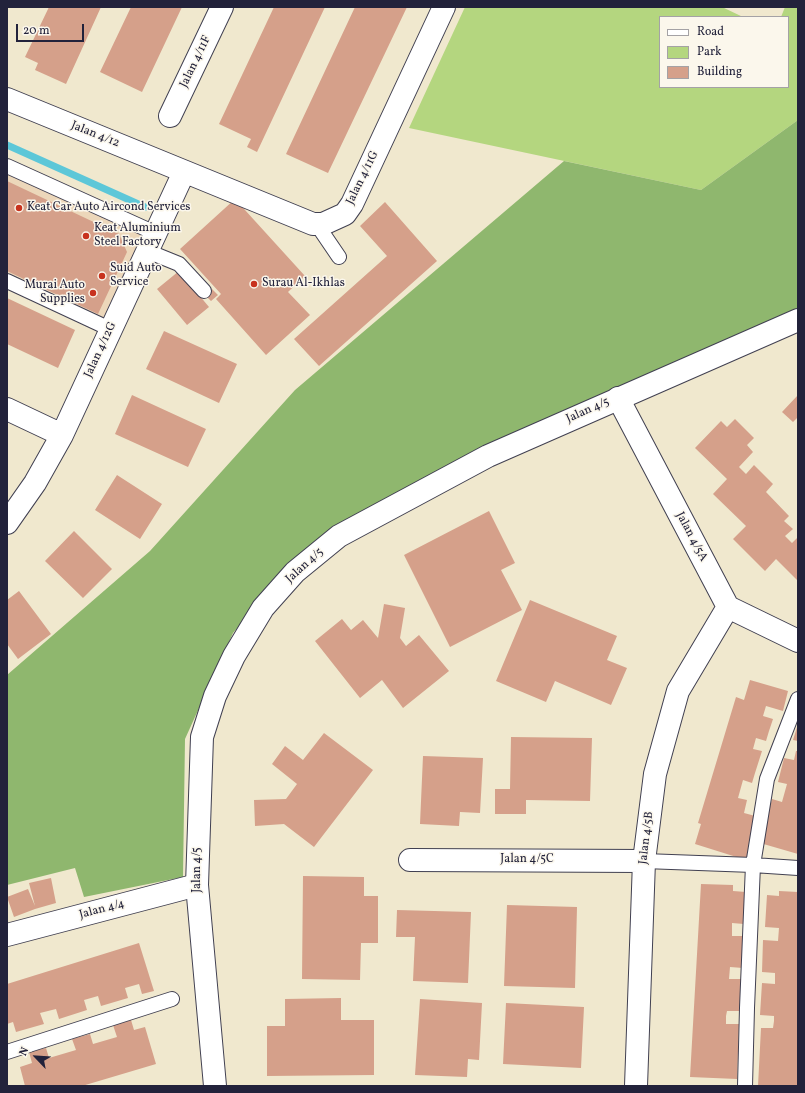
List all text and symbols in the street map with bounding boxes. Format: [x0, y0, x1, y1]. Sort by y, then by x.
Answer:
scale bar [18, 16, 86, 42]
legend [659, 16, 789, 88]
text: 20 m [23, 23, 50, 39]
text: Road [697, 24, 724, 40]
street label: Jalan 4/11F [177, 34, 215, 90]
text: Park [697, 44, 722, 60]
text: Building [697, 64, 742, 80]
street label: Jalan 4/12 [69, 119, 121, 151]
street label: Jalan 4/11G [344, 149, 382, 207]
place label: Keat Car Auto Aircond Services [27, 201, 190, 215]
marker: Keat Car Auto Aircond Services [14, 203, 24, 213]
place label: Keat Aluminium Steel Factory [94, 222, 181, 250]
marker: Keat Aluminium Steel Factory [81, 231, 91, 241]
place label: Suid Auto Service [110, 262, 162, 290]
marker: Suid Auto Service [97, 271, 107, 281]
place label: Surau Al-Ikhlas [262, 277, 345, 291]
place label: Murai Auto Supplies [25, 279, 85, 307]
marker: Surau Al-Ikhlas [249, 279, 259, 289]
marker: Murai Auto Supplies [88, 288, 98, 298]
street label: Jalan 4/12G [82, 320, 120, 380]
street label: Jalan 4/5 [564, 395, 612, 427]
street label: Jalan 4/5A [672, 510, 710, 564]
street label: Jalan 4/5 [283, 545, 327, 587]
street label: Jalan 4/5B [637, 811, 657, 865]
street label: Jalan 4/5 [191, 847, 205, 893]
street label: Jalan 4/5C [500, 853, 554, 867]
street label: Jalan 4/4 [78, 897, 126, 923]
north arrow [16, 1037, 56, 1077]
text: N [16, 1045, 33, 1059]

